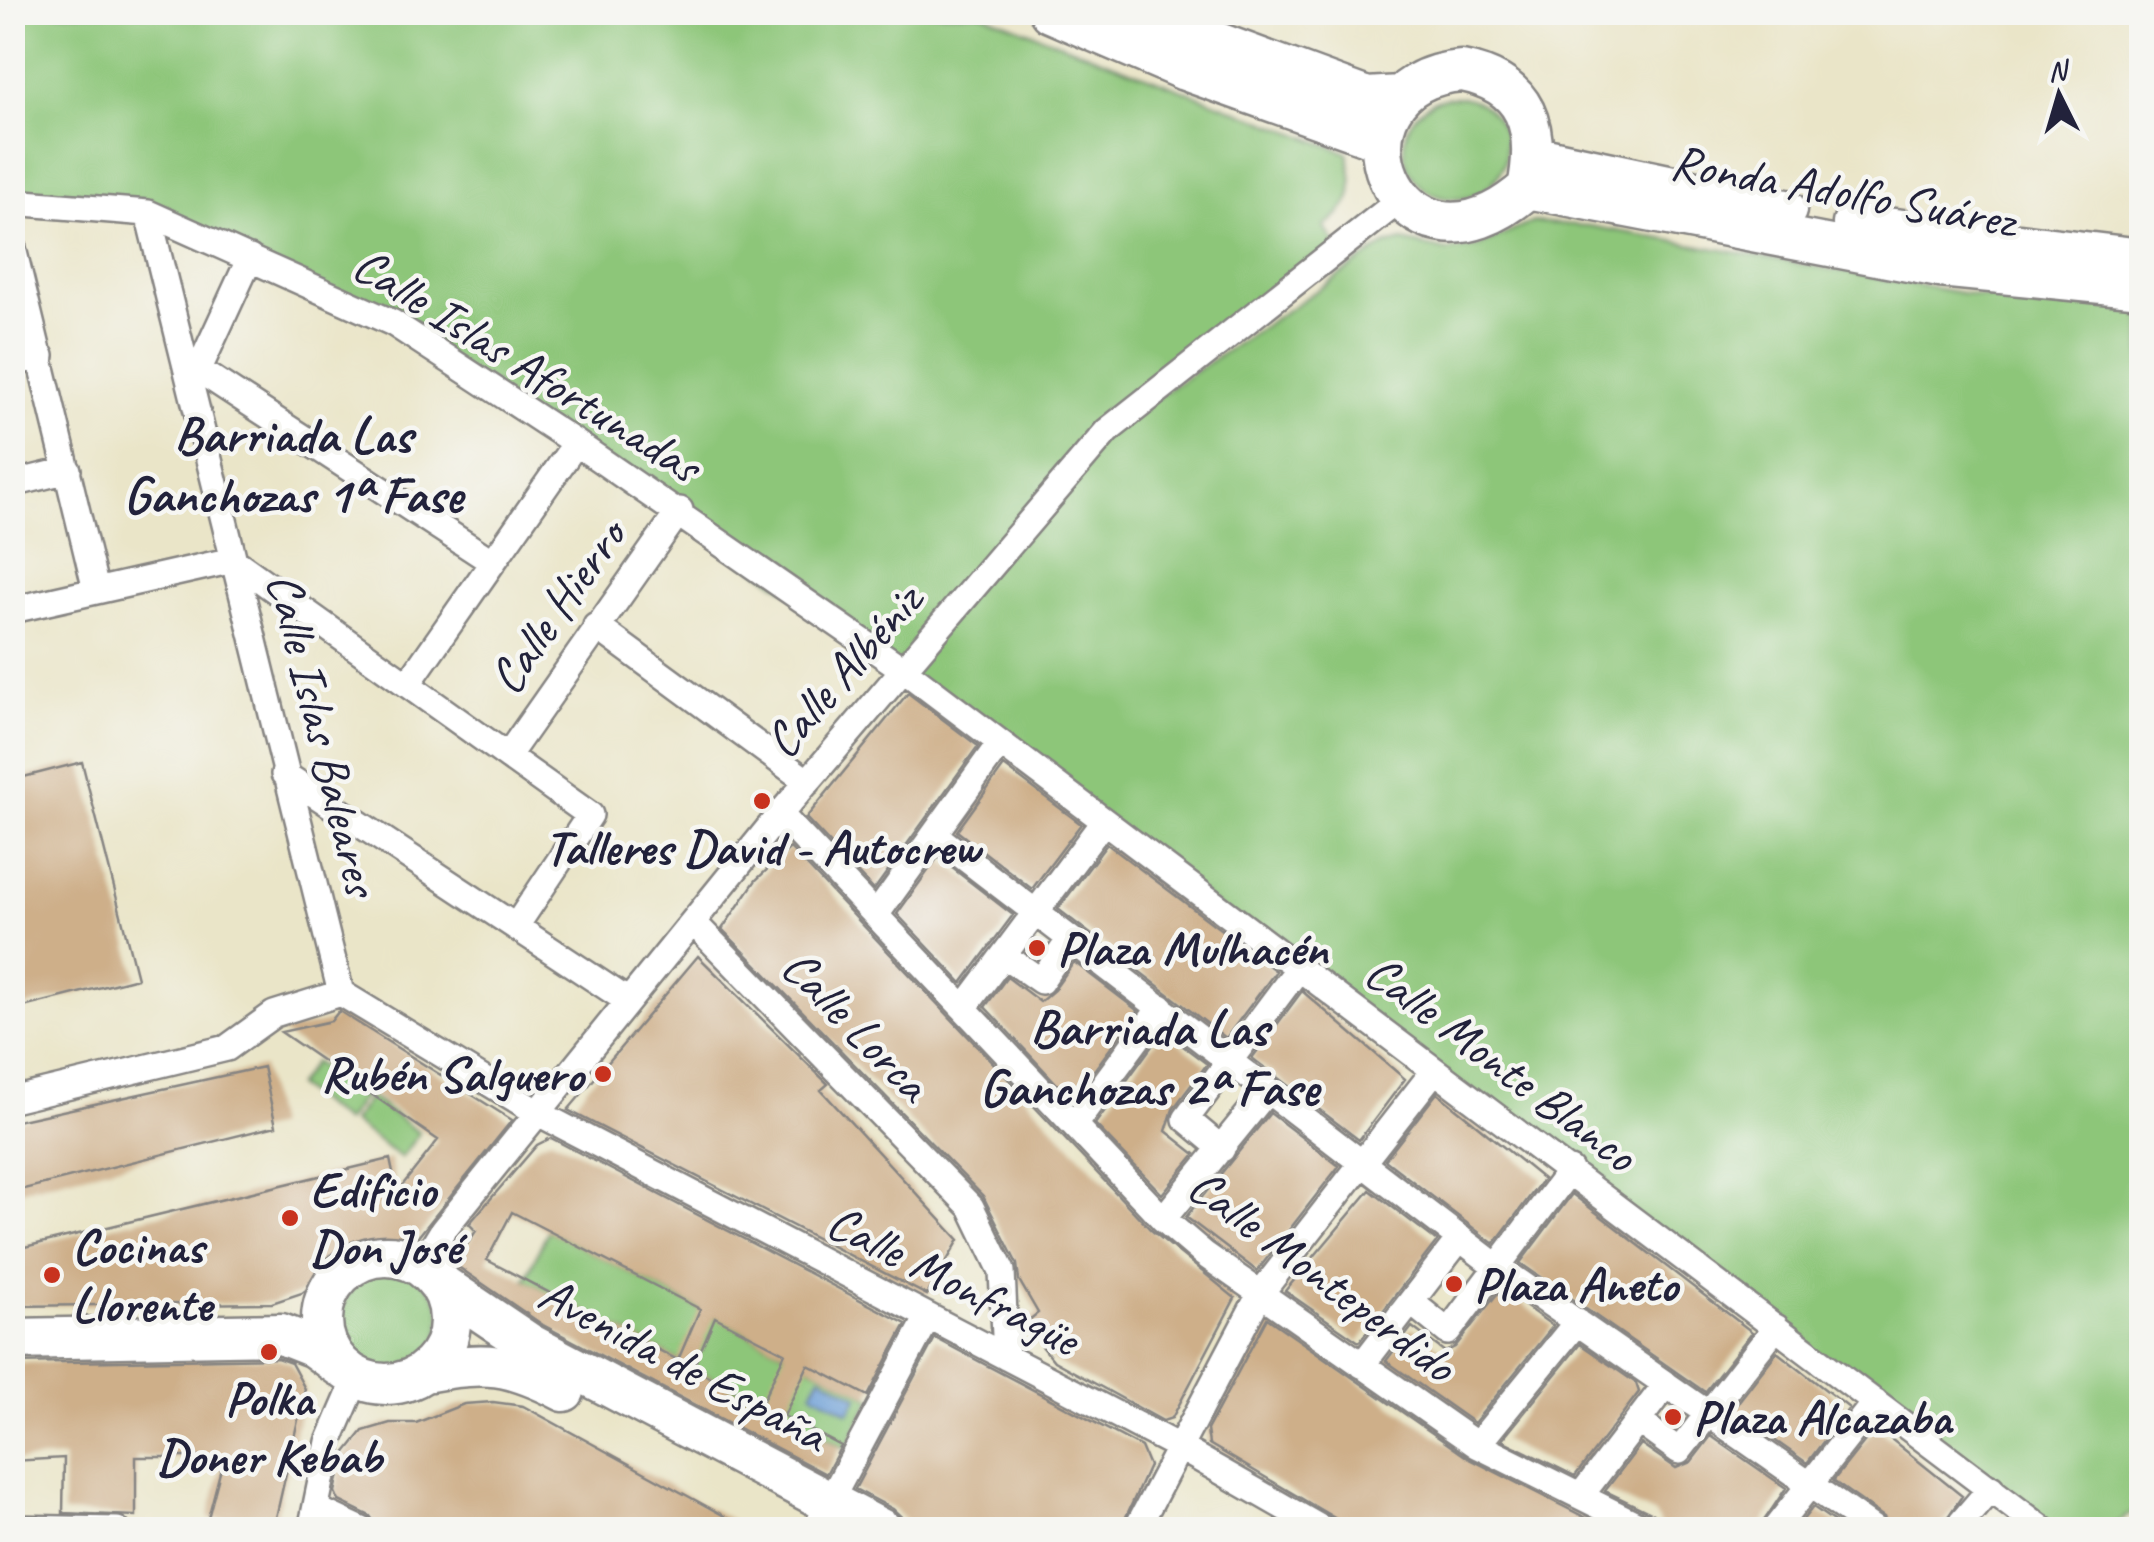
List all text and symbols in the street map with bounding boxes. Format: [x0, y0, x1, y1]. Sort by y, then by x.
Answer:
north arrow [2009, 45, 2109, 145]
text: N [2047, 52, 2072, 89]
street label: Ronda Adolfo Suárez [1666, 130, 2024, 253]
street label: Calle Islas Afortunadas [342, 233, 716, 499]
district label: Barriada Las Ganchozas 1ª Fase [124, 402, 466, 528]
street label: Calle Hierro [474, 503, 643, 706]
street label: Calle Islas Baleares [252, 566, 394, 906]
street label: Calle Albéniz [750, 568, 938, 771]
marker: Talleres David - Autocrew [751, 790, 773, 812]
place label: Talleres David - Autocrew [545, 816, 984, 879]
place label: Plaza Mulhacén [1057, 917, 1329, 980]
street label: Calle Lorca [768, 936, 946, 1116]
marker: Plaza Mulhacén [1026, 937, 1048, 959]
street label: Calle Monte Blanco [1353, 940, 1651, 1187]
district label: Barriada Las Ganchozas 2ª Fase [980, 995, 1322, 1121]
place label: Rubén Salguero [321, 1043, 586, 1106]
marker: Rubén Salguero [592, 1063, 614, 1085]
street label: Calle Monteperdido [1176, 1154, 1470, 1398]
place label: Edificio Don José [310, 1158, 468, 1279]
street label: Calle Monfragüe [817, 1190, 1093, 1372]
marker: Edificio Don José [279, 1207, 301, 1229]
place label: Cocinas Llorente [72, 1215, 215, 1336]
place label: Plaza Aneto [1474, 1253, 1680, 1316]
street label: Avenida de España [528, 1262, 840, 1468]
marker: Cocinas Llorente [41, 1264, 63, 1286]
marker: Plaza Aneto [1443, 1273, 1465, 1295]
marker: Polka Doner Kebab [258, 1341, 280, 1363]
place label: Polka Doner Kebab [157, 1367, 385, 1488]
place label: Plaza Alcazaba [1693, 1386, 1954, 1449]
marker: Plaza Alcazaba [1662, 1406, 1684, 1428]

